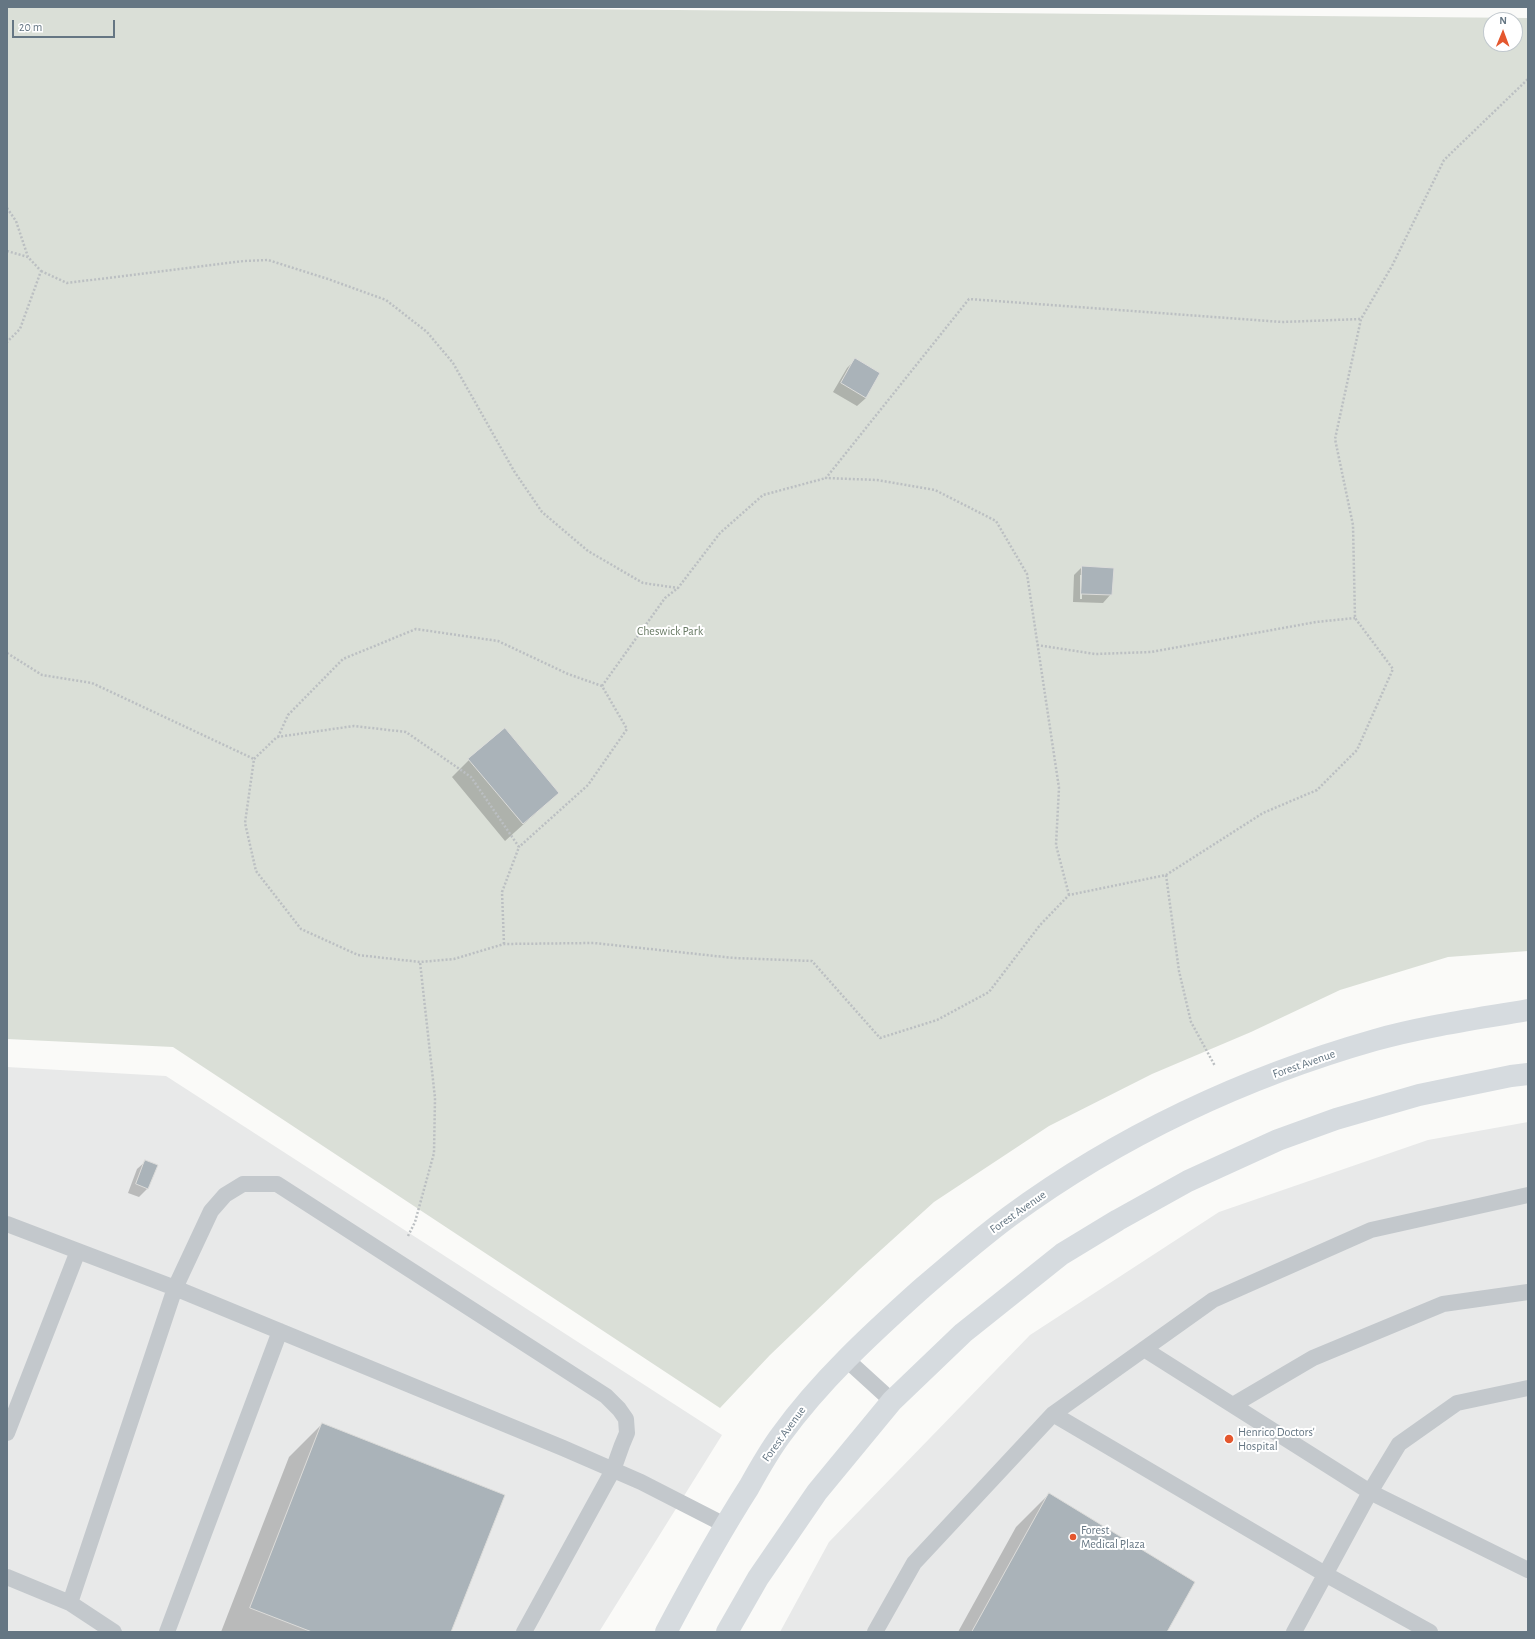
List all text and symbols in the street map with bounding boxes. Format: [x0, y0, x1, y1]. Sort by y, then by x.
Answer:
scale bar [14, 12, 117, 38]
north arrow [1483, 12, 1523, 52]
text: N [1499, 15, 1507, 26]
text: 20 m [19, 21, 42, 33]
park label: Cheswick Park [637, 624, 703, 638]
street label: Forest Avenue [1271, 1047, 1337, 1081]
street label: Forest Avenue [987, 1187, 1049, 1237]
street label: Forest Avenue [759, 1403, 809, 1465]
place label: Henrico Doctors' Hospital [1238, 1425, 1315, 1453]
marker: Henrico Doctors' Hospital [1223, 1433, 1235, 1445]
place label: Forest Medical Plaza [1081, 1523, 1145, 1551]
marker: Forest Medical Plaza [1068, 1532, 1078, 1542]

